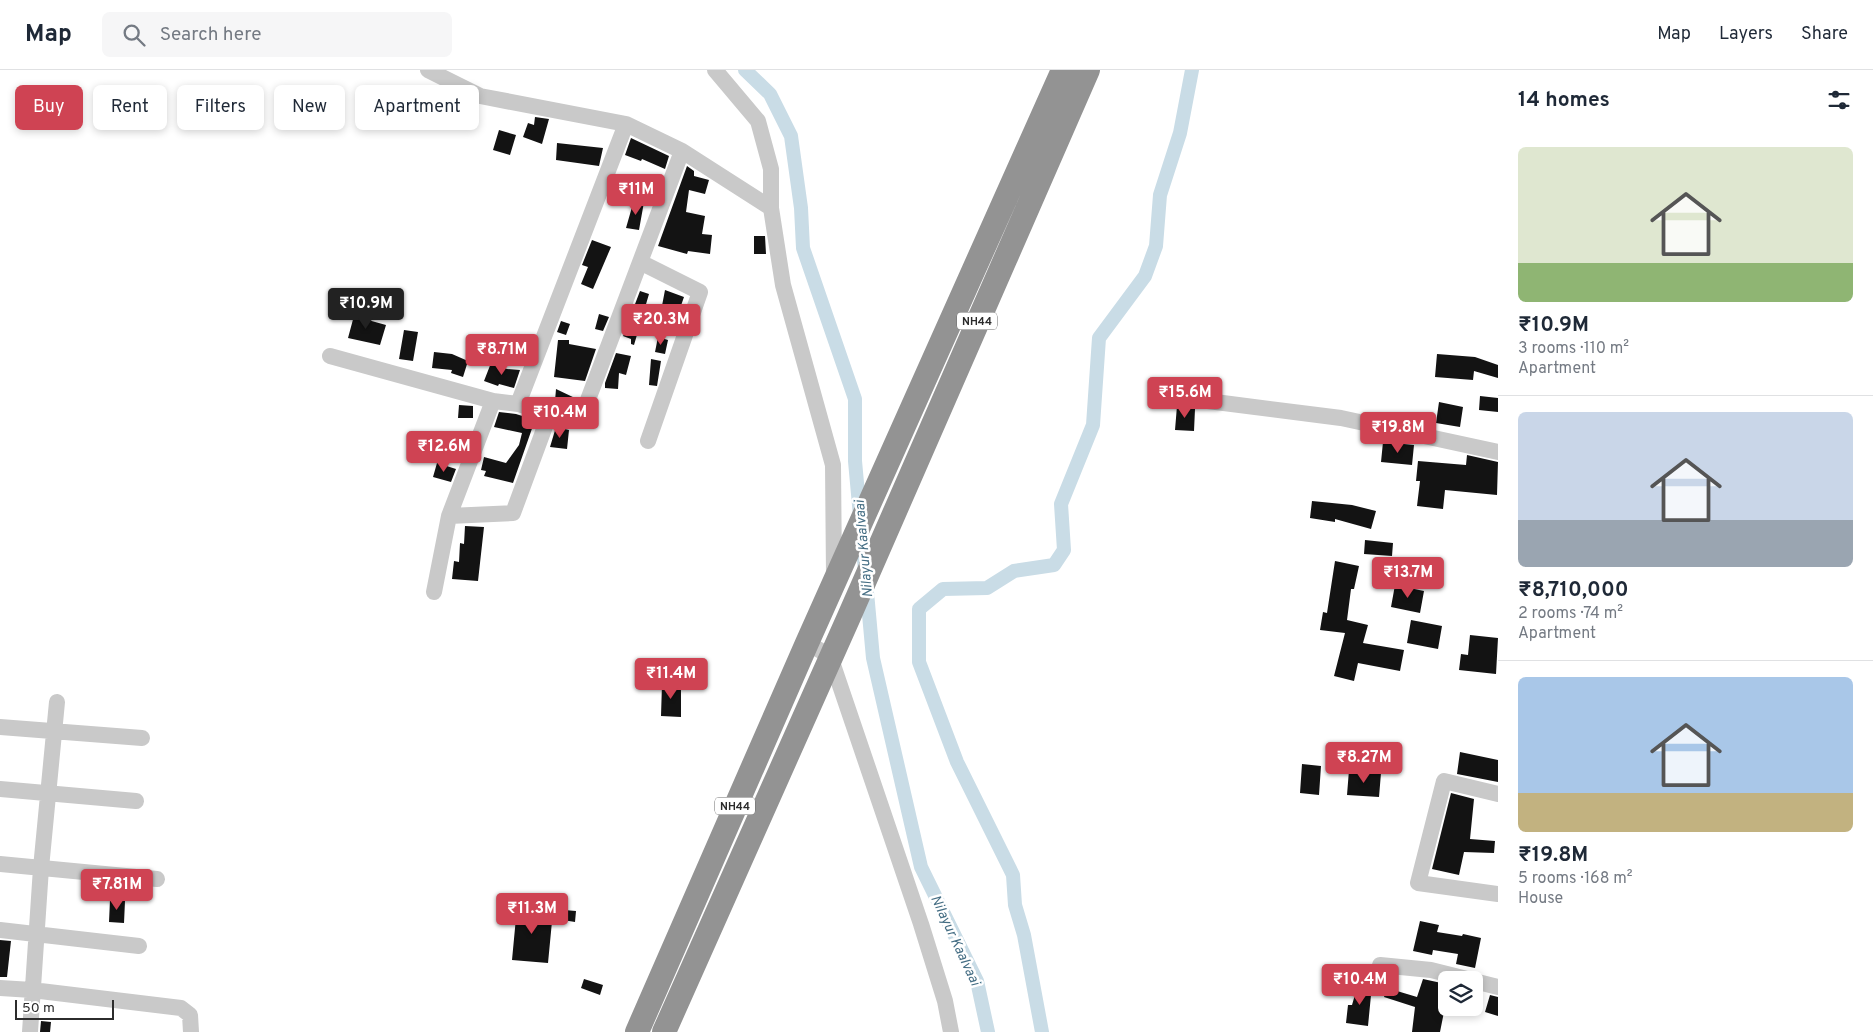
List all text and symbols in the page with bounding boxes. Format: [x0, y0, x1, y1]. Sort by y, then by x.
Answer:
search box [102, 12, 452, 57]
text: Map [25, 20, 72, 50]
icon: search [120, 21, 148, 49]
text: Search here [160, 23, 261, 47]
text: Map [1657, 23, 1691, 46]
text: Layers [1719, 23, 1773, 46]
text: Share [1801, 23, 1848, 46]
chip: Buy [15, 85, 83, 130]
chip: Rent [93, 85, 167, 130]
chip: Filters [177, 85, 264, 130]
chip: New [274, 85, 345, 130]
chip: Apartment [355, 85, 479, 130]
icon: filters [1825, 86, 1853, 114]
text: 14 homes [1518, 87, 1610, 114]
pin: ₹11M [606, 174, 666, 216]
icon: home [1641, 179, 1731, 269]
text: ₹11M [618, 180, 654, 200]
pin: ₹10.9M [325, 288, 407, 330]
text: ₹10.9M [339, 294, 393, 314]
pin: ₹20.3M [620, 304, 702, 346]
text: ₹20.3M [632, 310, 690, 330]
road number: NH44 [957, 312, 997, 330]
text: ₹10.9M [1518, 312, 1589, 339]
pin: ₹8.71M [461, 334, 543, 376]
text: 3 rooms · 110 m² [1518, 339, 1629, 359]
text: ₹8.71M [477, 340, 527, 360]
text: Apartment [1518, 359, 1596, 379]
pin: ₹15.6M [1144, 376, 1226, 419]
text: ₹15.6M [1158, 383, 1212, 403]
pin: ₹10.4M [519, 396, 601, 439]
text: ₹10.4M [533, 403, 587, 423]
pin: ₹19.8M [1357, 412, 1439, 454]
text: ₹19.8M [1371, 418, 1425, 438]
pin: ₹12.6M [403, 430, 485, 473]
text: ₹12.6M [417, 437, 471, 457]
icon: home [1641, 445, 1731, 535]
water label: Nilayur Kaalvaai [852, 498, 877, 598]
pin: ₹13.7M [1367, 556, 1449, 599]
text: ₹13.7M [1383, 563, 1433, 583]
text: ₹8,710,000 [1518, 577, 1629, 604]
text: 2 rooms · 74 m² [1518, 604, 1623, 624]
text: Apartment [1518, 624, 1596, 644]
pin: ₹11.4M [630, 658, 712, 700]
text: ₹11.4M [646, 664, 696, 684]
icon: home [1641, 710, 1731, 800]
pin: ₹8.27M [1323, 742, 1405, 784]
text: ₹8.27M [1336, 748, 1392, 768]
road number: NH44 [715, 798, 755, 814]
text: ₹19.8M [1518, 842, 1588, 869]
pin: ₹7.81M [76, 868, 158, 911]
text: 5 rooms · 168 m² [1518, 869, 1633, 889]
text: ₹7.81M [92, 875, 142, 895]
text: House [1518, 889, 1563, 909]
pin: ₹11.3M [491, 892, 573, 935]
water label: Nilayur Kaalvaai [926, 893, 984, 990]
text: ₹11.3M [507, 899, 557, 919]
pin: ₹10.4M [1319, 964, 1401, 1006]
text: ₹10.4M [1333, 970, 1387, 990]
map controls [1438, 971, 1483, 1016]
button: layers [1438, 971, 1483, 1016]
scale bar [15, 997, 114, 1020]
text: 50 m [22, 1000, 55, 1017]

